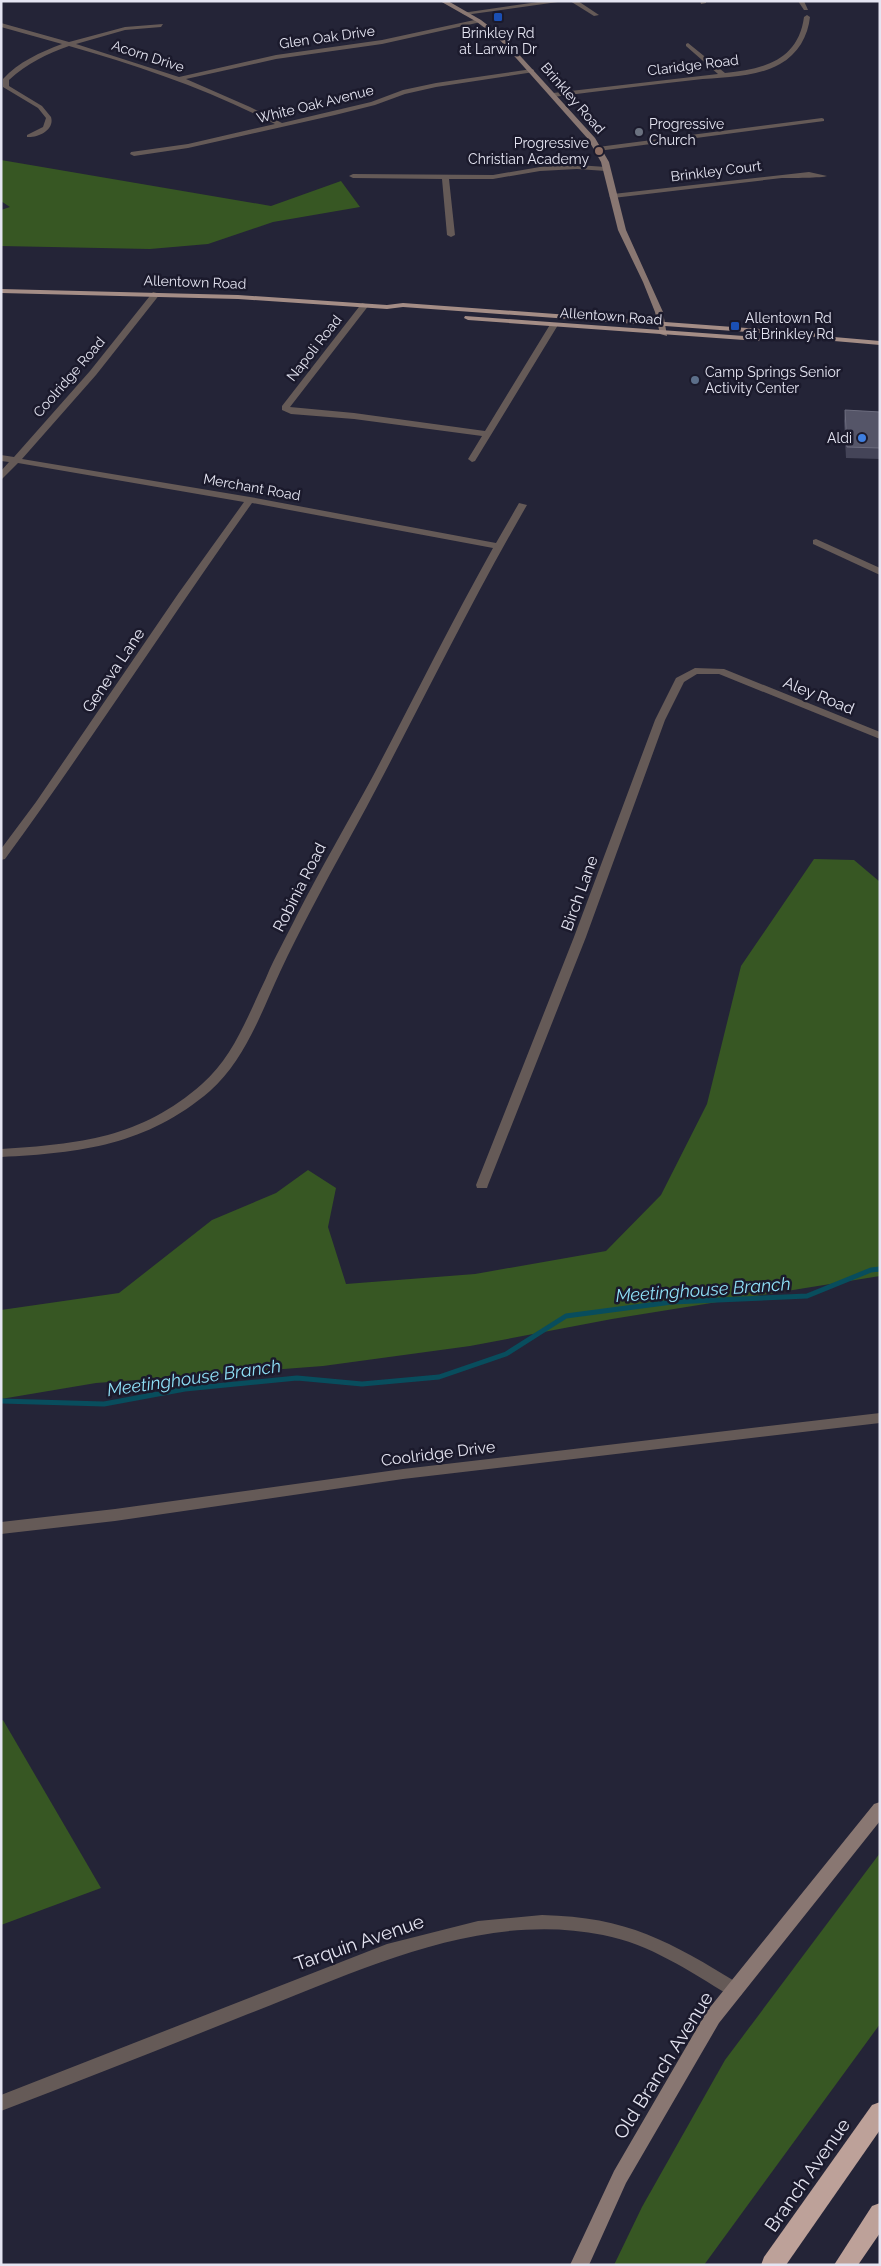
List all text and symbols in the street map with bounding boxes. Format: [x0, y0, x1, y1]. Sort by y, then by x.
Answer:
marker: Brinkley Rd at Larwin Dr [492, 11, 504, 23]
street label: Glen Oak Drive [278, 22, 376, 52]
place label: Brinkley Rd at Larwin Dr [459, 25, 537, 57]
street label: Acorn Drive [110, 37, 186, 75]
street label: Claridge Road [646, 51, 740, 79]
street label: Brinkley Road [538, 59, 608, 137]
street label: White Oak Avenue [255, 82, 375, 126]
place label: Progressive Church [649, 116, 724, 148]
marker: Progressive Church [633, 126, 645, 138]
place label: Progressive Christian Academy [468, 135, 589, 167]
marker: Progressive Christian Academy [593, 145, 605, 157]
street label: Brinkley Court [670, 157, 763, 185]
street label: Allentown Road [143, 272, 247, 292]
street label: Allentown Road [559, 304, 663, 328]
place label: Allentown Rd at Brinkley Rd [745, 310, 834, 342]
street label: Napoli Road [283, 312, 345, 384]
marker: Allentown Rd at Brinkley Rd [729, 320, 741, 332]
street label: Coolridge Road [30, 334, 108, 420]
place label: Camp Springs Senior Activity Center [705, 364, 841, 396]
marker: Camp Springs Senior Activity Center [689, 374, 701, 386]
place label: Aldi [827, 430, 852, 446]
marker: Aldi [856, 432, 868, 444]
street label: Merchant Road [202, 471, 302, 503]
street label: Geneva Lane [78, 625, 148, 716]
street label: Aley Road [780, 673, 857, 718]
street label: Robinia Road [269, 840, 330, 935]
street label: Birch Lane [557, 853, 602, 933]
water label: Meetinghouse Branch [615, 1273, 791, 1306]
water label: Meetinghouse Branch [106, 1355, 282, 1400]
street label: Coolridge Drive [380, 1437, 496, 1470]
street label: Tarquin Avenue [291, 1910, 427, 1974]
street label: Old Branch Avenue [609, 1987, 717, 2143]
street label: Branch Avenue [760, 2114, 854, 2236]

